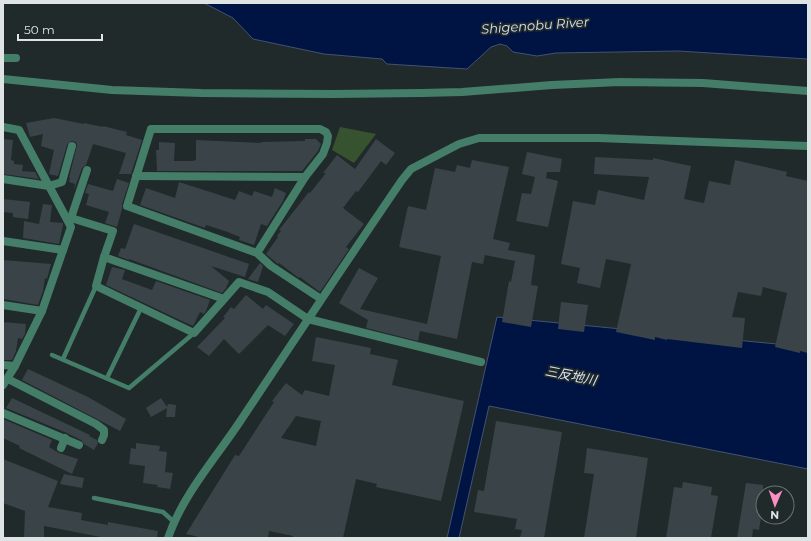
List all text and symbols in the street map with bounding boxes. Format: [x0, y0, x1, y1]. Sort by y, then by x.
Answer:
water label: Shigenobu River [481, 13, 590, 37]
scale bar [18, 16, 102, 42]
text: 50 m [24, 22, 55, 37]
water label: 三反地川 [544, 362, 600, 388]
north arrow [755, 485, 795, 525]
text: N [770, 508, 779, 522]

